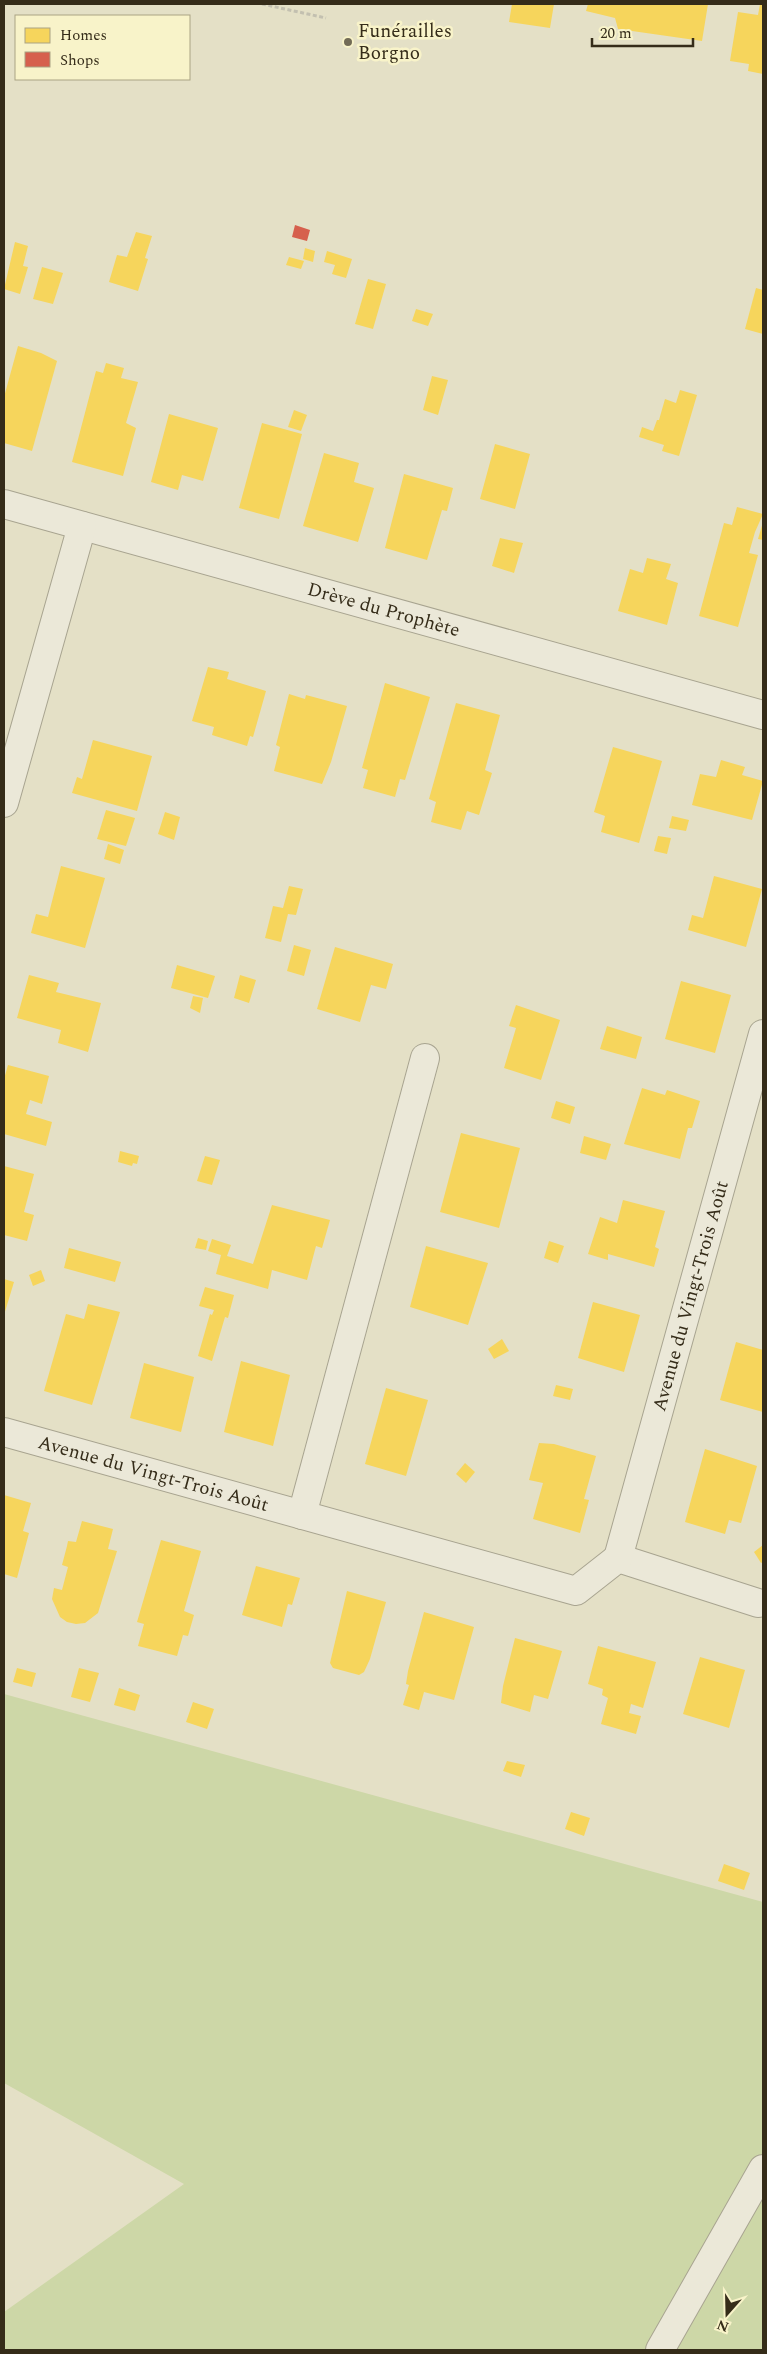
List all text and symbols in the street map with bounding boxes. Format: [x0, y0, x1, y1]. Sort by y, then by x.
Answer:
legend [15, 15, 190, 80]
scale bar [592, 15, 693, 47]
place label: Funérailles Borgno [358, 17, 452, 68]
text: 20 m [600, 22, 632, 45]
text: Homes [60, 24, 107, 47]
marker: Funérailles Borgno [342, 36, 354, 48]
text: Shops [60, 49, 100, 72]
street label: Drève du Prophète [304, 574, 463, 645]
street label: Avenue du Vingt-Trois Août [645, 1177, 736, 1415]
street label: Avenue du Vingt-Trois Août [35, 1428, 272, 1519]
north arrow [702, 2289, 752, 2339]
text: N [714, 2314, 732, 2338]

